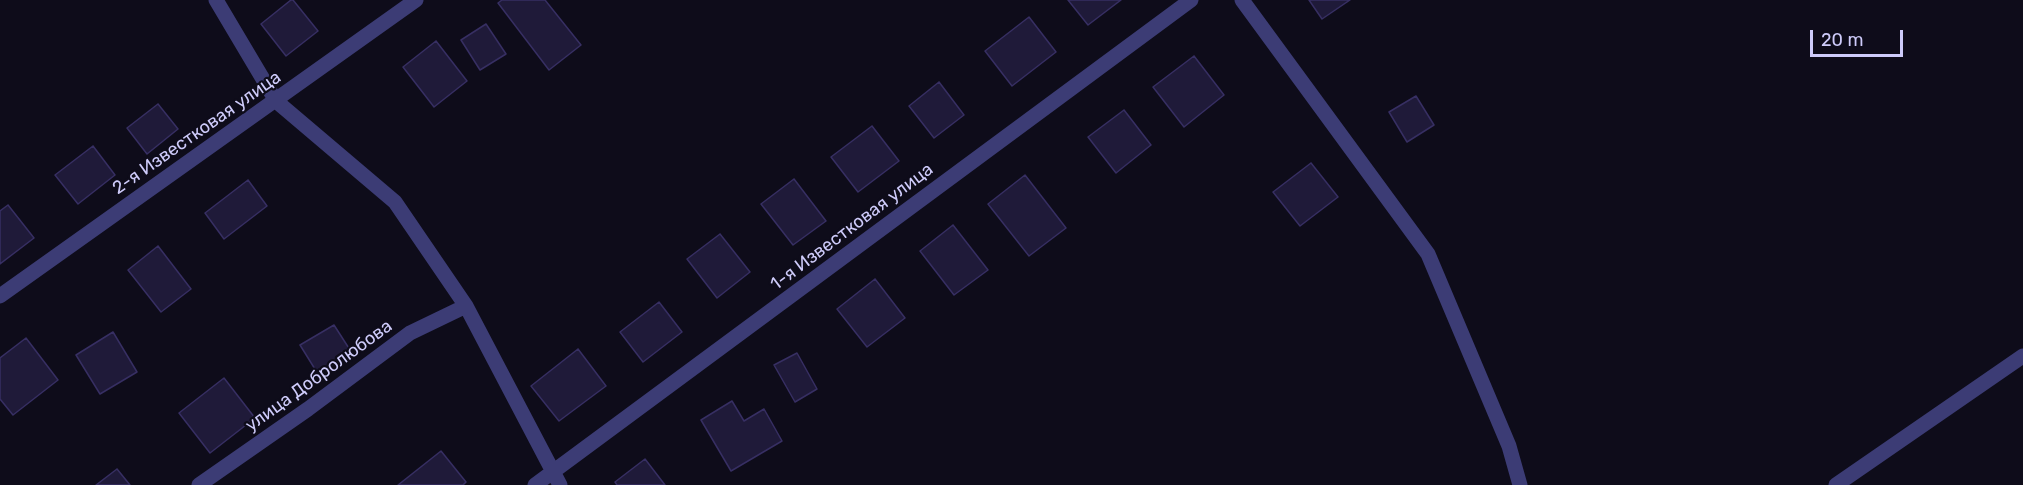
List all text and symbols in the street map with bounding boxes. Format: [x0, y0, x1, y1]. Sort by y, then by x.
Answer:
scale bar [1813, 18, 1906, 56]
text: 20 m [1821, 29, 1863, 51]
street label: 2-я Известковая улица [109, 67, 285, 199]
street label: 1-я Известковая улица [766, 159, 938, 295]
street label: улица Добролюбова [241, 315, 397, 437]

